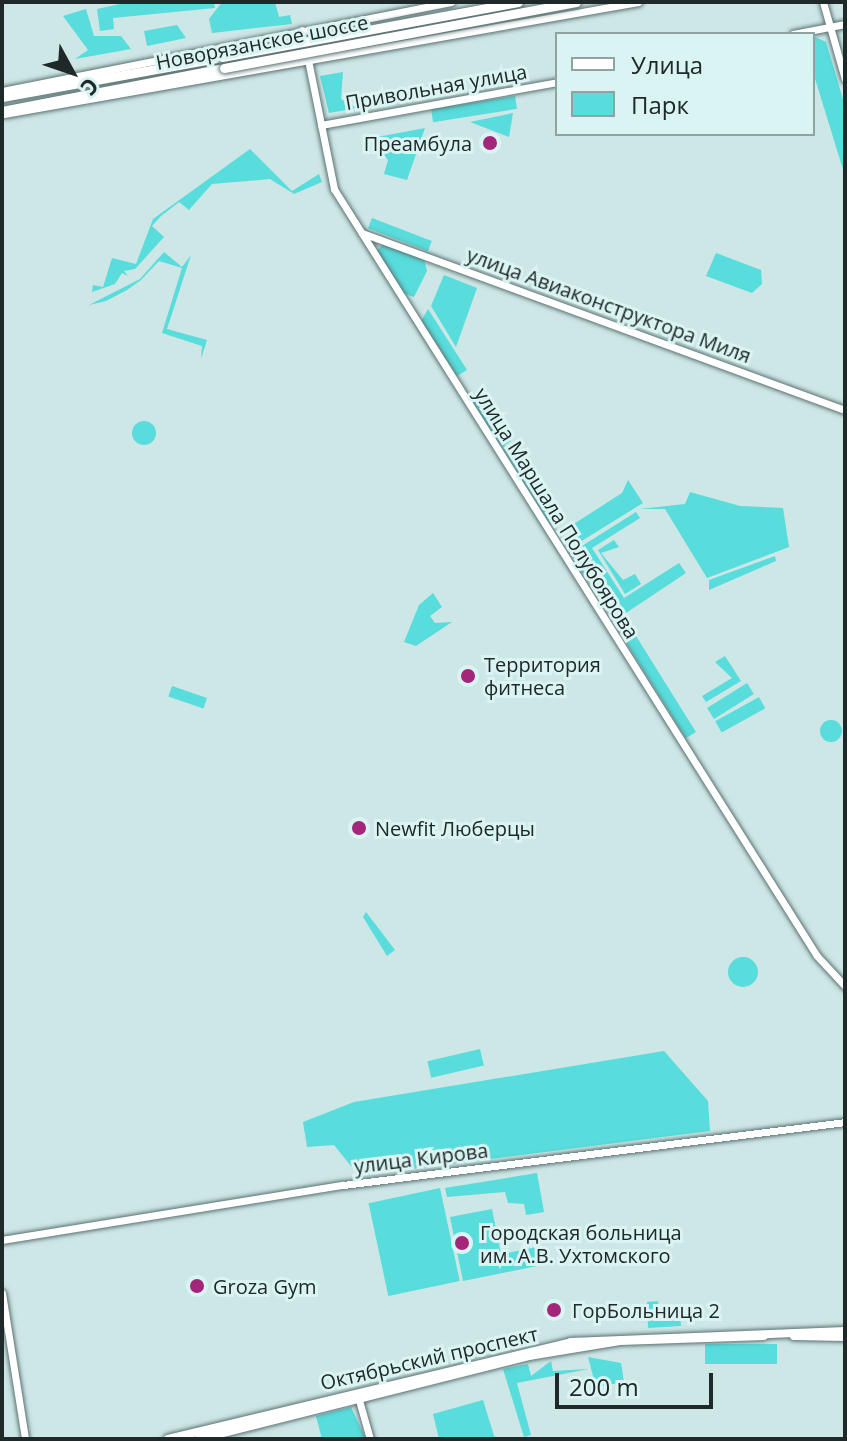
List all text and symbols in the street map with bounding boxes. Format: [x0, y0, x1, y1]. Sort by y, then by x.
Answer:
street label: Новорязанское шоссе [154, 10, 370, 74]
north arrow [32, 32, 112, 112]
legend [555, 32, 815, 136]
text: Улица [631, 48, 703, 81]
street label: Привольная улица [343, 59, 529, 115]
text: С [74, 72, 106, 102]
text: Парк [631, 88, 689, 121]
place label: Преамбула [364, 131, 472, 155]
marker: Преамбула [479, 132, 501, 154]
street label: улица Авиаконструктора Миля [464, 242, 754, 368]
street label: улица Маршала Полубоярова [470, 383, 644, 643]
place label: Территория фитнеса [484, 652, 601, 699]
marker: Территория фитнеса [459, 667, 477, 685]
place label: Newfit Люберцы [375, 816, 535, 840]
marker: Newfit Люберцы [350, 819, 368, 837]
street label: улица Кирова [353, 1138, 489, 1178]
place label: Городская больница им. А.В. Ухтомского [480, 1220, 682, 1267]
marker: Городская больница им. А.В. Ухтомского [451, 1232, 473, 1254]
place label: Groza Gym [213, 1274, 317, 1298]
marker: Groza Gym [188, 1277, 206, 1295]
place label: ГорБольница 2 [572, 1298, 720, 1322]
marker: ГорБольница 2 [543, 1299, 565, 1321]
street label: Октябрьский проспект [318, 1321, 540, 1395]
scale bar [559, 1357, 717, 1407]
text: 200 m [569, 1370, 639, 1403]

